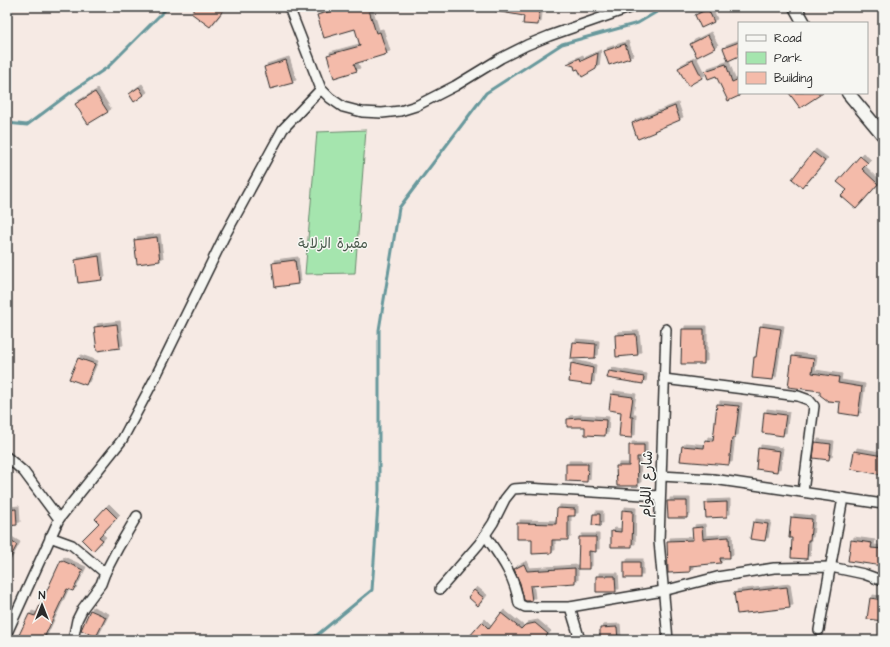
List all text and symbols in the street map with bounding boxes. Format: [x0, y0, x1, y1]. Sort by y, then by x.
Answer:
legend [738, 22, 868, 94]
text: Road [774, 30, 802, 47]
text: Park [774, 50, 802, 67]
text: Building [774, 70, 812, 88]
park label: مقبرة الزلابة [298, 234, 368, 254]
street label: شارع اللوام [636, 450, 658, 518]
north arrow [22, 585, 62, 625]
text: N [39, 588, 46, 603]

